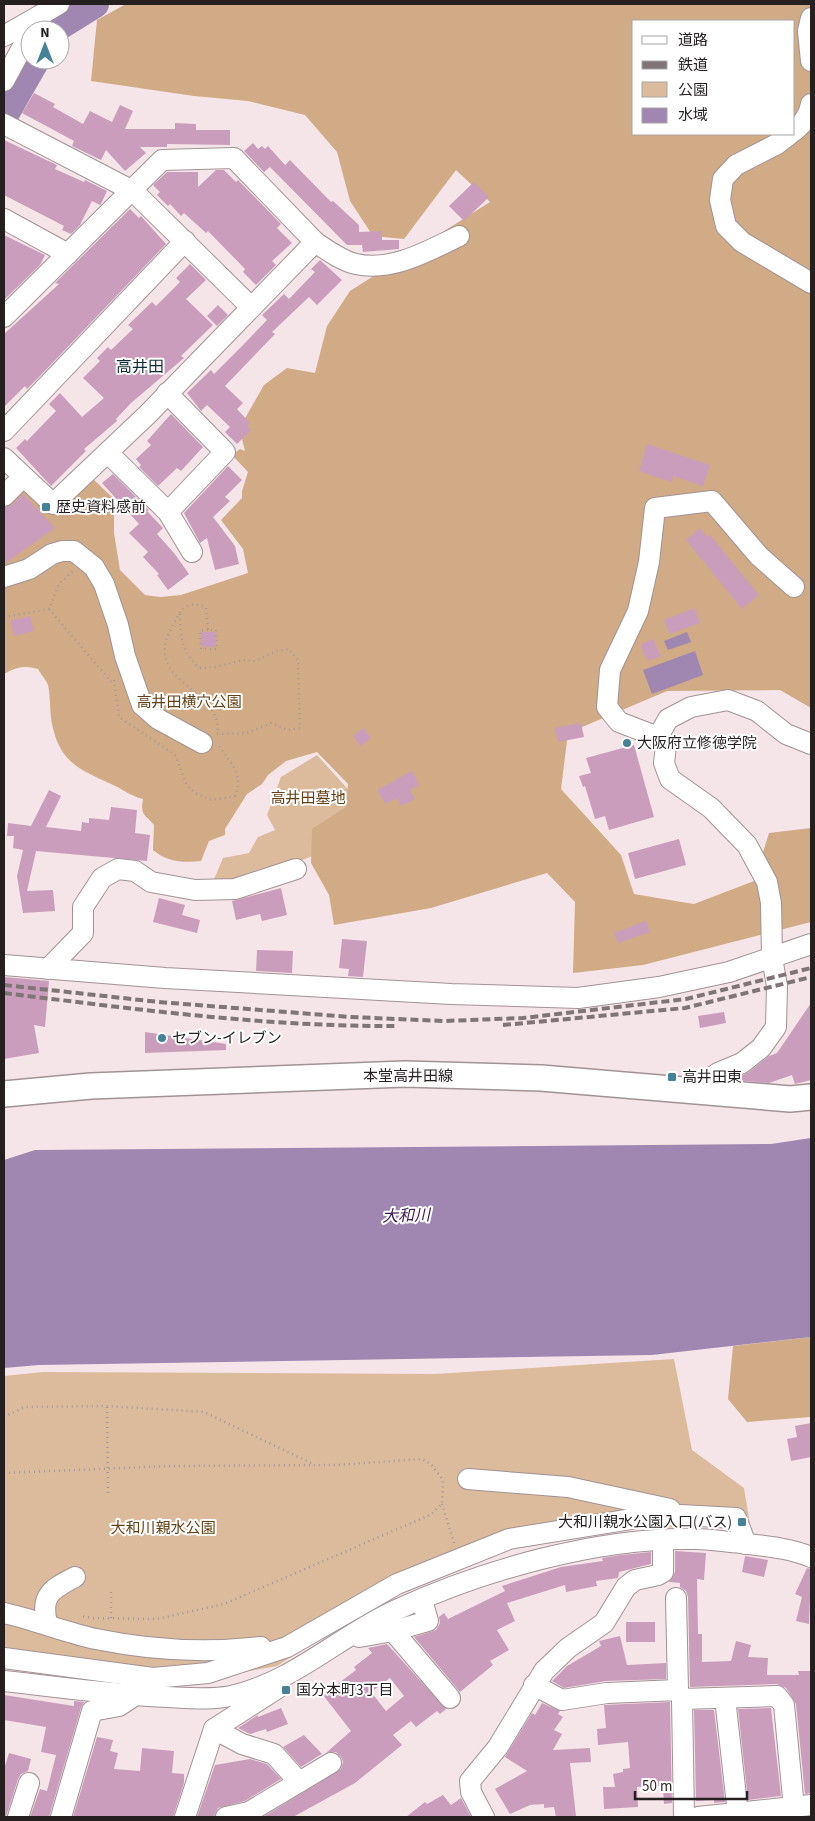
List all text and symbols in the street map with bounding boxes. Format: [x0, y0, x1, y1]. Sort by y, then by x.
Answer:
north arrow [20, 20, 70, 70]
legend [632, 20, 795, 135]
text: N [40, 23, 50, 43]
text: 道路 [678, 30, 708, 51]
text: 鉄道 [678, 55, 708, 76]
text: 公園 [678, 80, 708, 101]
text: 水域 [678, 105, 708, 126]
district label: 高井田 [116, 356, 164, 378]
place label: 歴史資料感前 [56, 497, 146, 518]
marker: 歴史資料感前 [40, 501, 52, 513]
park label: 高井田横穴公園 [136, 692, 242, 713]
place label: 大阪府立修徳学院 [637, 733, 757, 754]
marker: 大阪府立修徳学院 [621, 737, 633, 749]
park label: 高井田墓地 [270, 788, 346, 809]
place label: セブン-イレブン [172, 1028, 282, 1049]
marker: セブン-イレブン [156, 1032, 168, 1044]
street label: 本堂高井田線 [363, 1066, 453, 1087]
place label: 高井田東 [682, 1067, 742, 1088]
marker: 高井田東 [666, 1071, 678, 1083]
water label: 大和川 [382, 1204, 432, 1228]
place label: 大和川親水公園入口(バス) [558, 1512, 732, 1533]
marker: 大和川親水公園入口(バス) [736, 1516, 748, 1528]
park label: 大和川親水公園 [110, 1518, 216, 1539]
place label: 国分本町3丁目 [296, 1680, 393, 1701]
marker: 国分本町3丁目 [280, 1684, 292, 1696]
scale bar [635, 1768, 748, 1800]
text: 50 m [642, 1776, 672, 1797]

